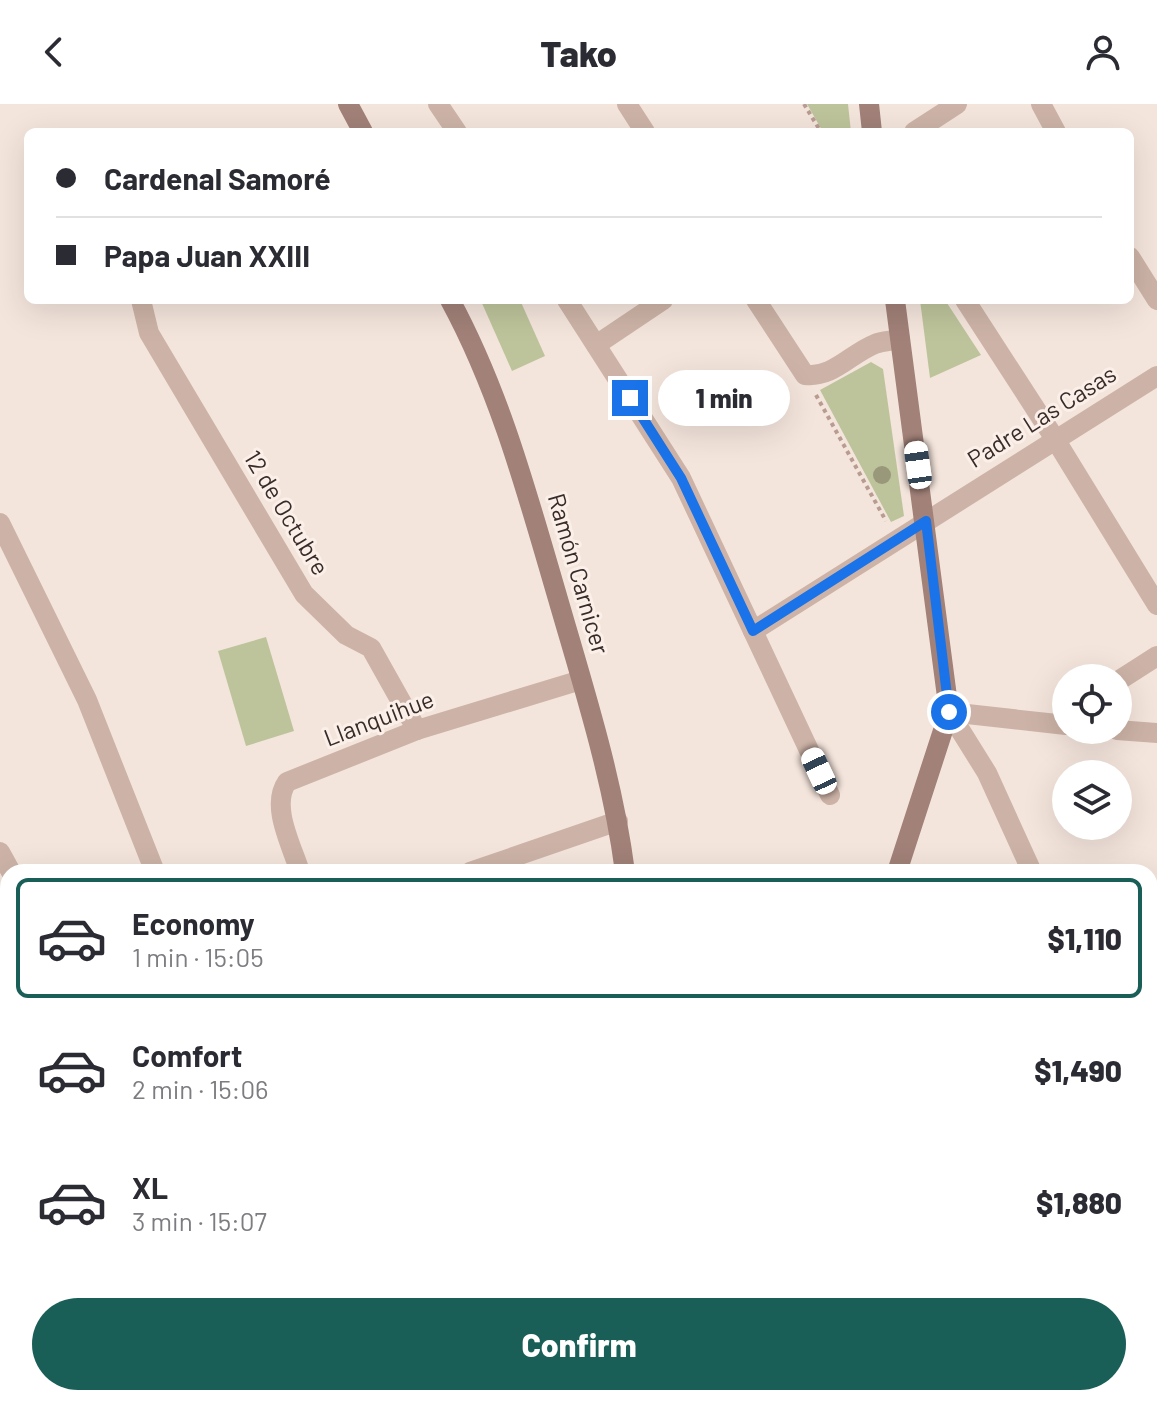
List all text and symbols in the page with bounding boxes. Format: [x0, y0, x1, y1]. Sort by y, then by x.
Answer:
icon: back [32, 30, 76, 74]
icon: person [1081, 30, 1125, 74]
text: Tako [540, 31, 617, 74]
text: Cardenal Samoré [104, 160, 331, 196]
text: Papa Juan XXIII [104, 237, 310, 273]
street label: Padre Las Casas [961, 358, 1121, 473]
callout: 1 min [658, 370, 790, 426]
route end [612, 380, 648, 416]
text: 1 min [695, 382, 753, 413]
car [903, 440, 933, 490]
street label: 12 de Octubre [239, 445, 336, 580]
street label: Ramón Carnicer [543, 490, 616, 657]
map controls [1052, 664, 1132, 840]
button: locate [1052, 664, 1132, 744]
street label: Llanquihue [319, 683, 437, 752]
route start [931, 694, 967, 730]
car [798, 744, 840, 798]
button: layers [1052, 760, 1132, 840]
icon: car [36, 902, 108, 974]
text: Economy [132, 905, 255, 941]
text: $1,110 [1047, 920, 1122, 956]
text: 1 min · 15:05 [132, 941, 264, 972]
icon: car [36, 1034, 108, 1106]
text: Comfort [132, 1037, 242, 1073]
text: $1,490 [1034, 1052, 1122, 1088]
text: 2 min · 15:06 [132, 1073, 269, 1104]
icon: car [36, 1166, 108, 1238]
text: XL [132, 1169, 168, 1205]
text: $1,880 [1036, 1184, 1122, 1220]
text: 3 min · 15:07 [132, 1205, 267, 1236]
button: Confirm [32, 1298, 1126, 1390]

